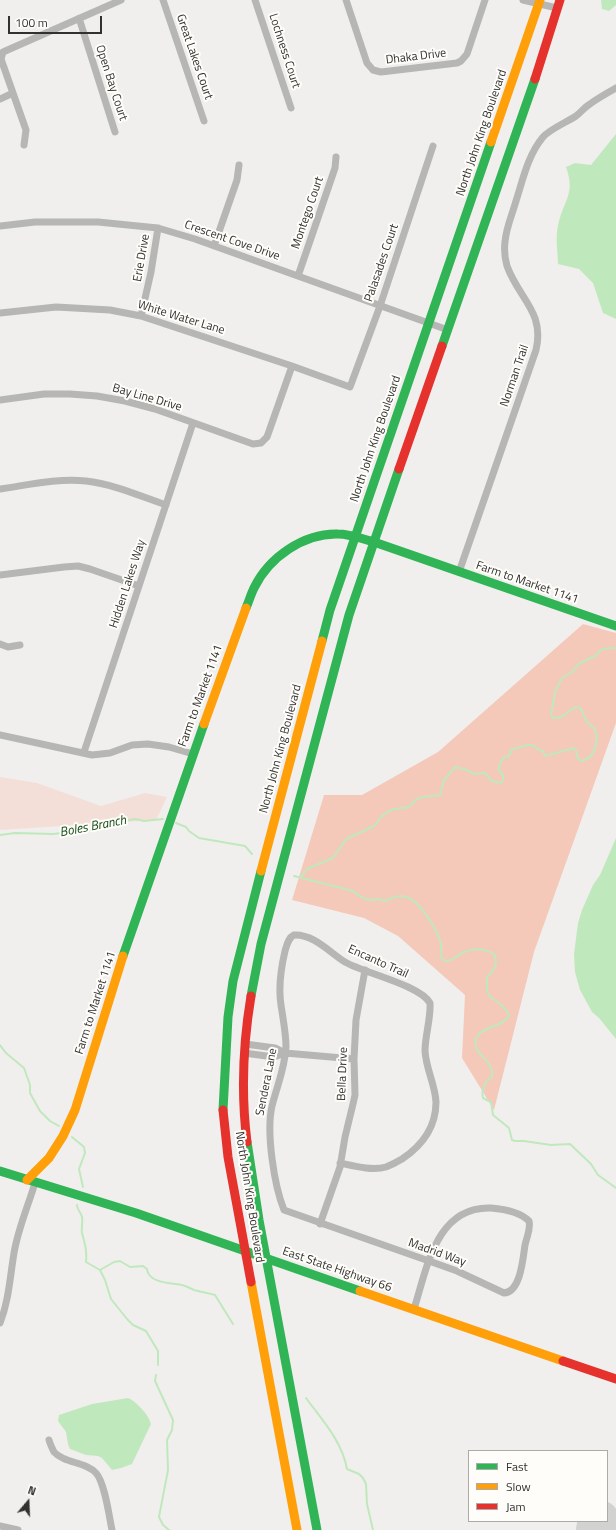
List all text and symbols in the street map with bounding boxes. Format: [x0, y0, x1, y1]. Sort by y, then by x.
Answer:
scale bar [10, 8, 104, 34]
street label: Great Lakes Court [173, 12, 215, 102]
street label: Lochness Court [265, 12, 303, 90]
text: 100 m [15, 13, 48, 32]
street label: Open Bay Court [92, 43, 130, 123]
street label: Dhaka Drive [385, 46, 447, 68]
street label: North John King Boulevard [454, 68, 510, 198]
street label: Montego Court [289, 175, 327, 251]
street label: Crescent Cove Drive [182, 218, 282, 264]
street label: Palasades Court [362, 222, 402, 304]
street label: Erie Drive [131, 233, 153, 283]
street label: White Water Lane [136, 298, 226, 338]
street label: Norman Trail [498, 343, 532, 409]
street label: North John King Boulevard [348, 374, 404, 504]
street label: Bay Line Drive [111, 381, 183, 415]
street label: Hidden Lakes Way [107, 538, 149, 630]
street label: Farm to Market 1141 [474, 559, 580, 607]
street label: Farm to Market 1141 [176, 643, 226, 749]
street label: North John King Boulevard [257, 683, 305, 815]
water label: Boles Branch [58, 813, 128, 841]
street label: Encanto Trail [345, 942, 411, 982]
street label: Farm to Market 1141 [73, 950, 119, 1056]
street label: Sendera Lane [253, 1047, 281, 1117]
street label: Bella Drive [335, 1047, 351, 1101]
street label: North John King Boulevard [232, 1130, 266, 1264]
street label: Madrid Way [406, 1236, 468, 1270]
street label: East State Highway 66 [280, 1245, 394, 1295]
legend [468, 1450, 608, 1522]
text: Fast [506, 1457, 528, 1476]
text: Slow [506, 1477, 531, 1496]
north arrow [8, 1482, 48, 1522]
text: N [26, 1482, 38, 1499]
text: Jam [506, 1497, 526, 1516]

